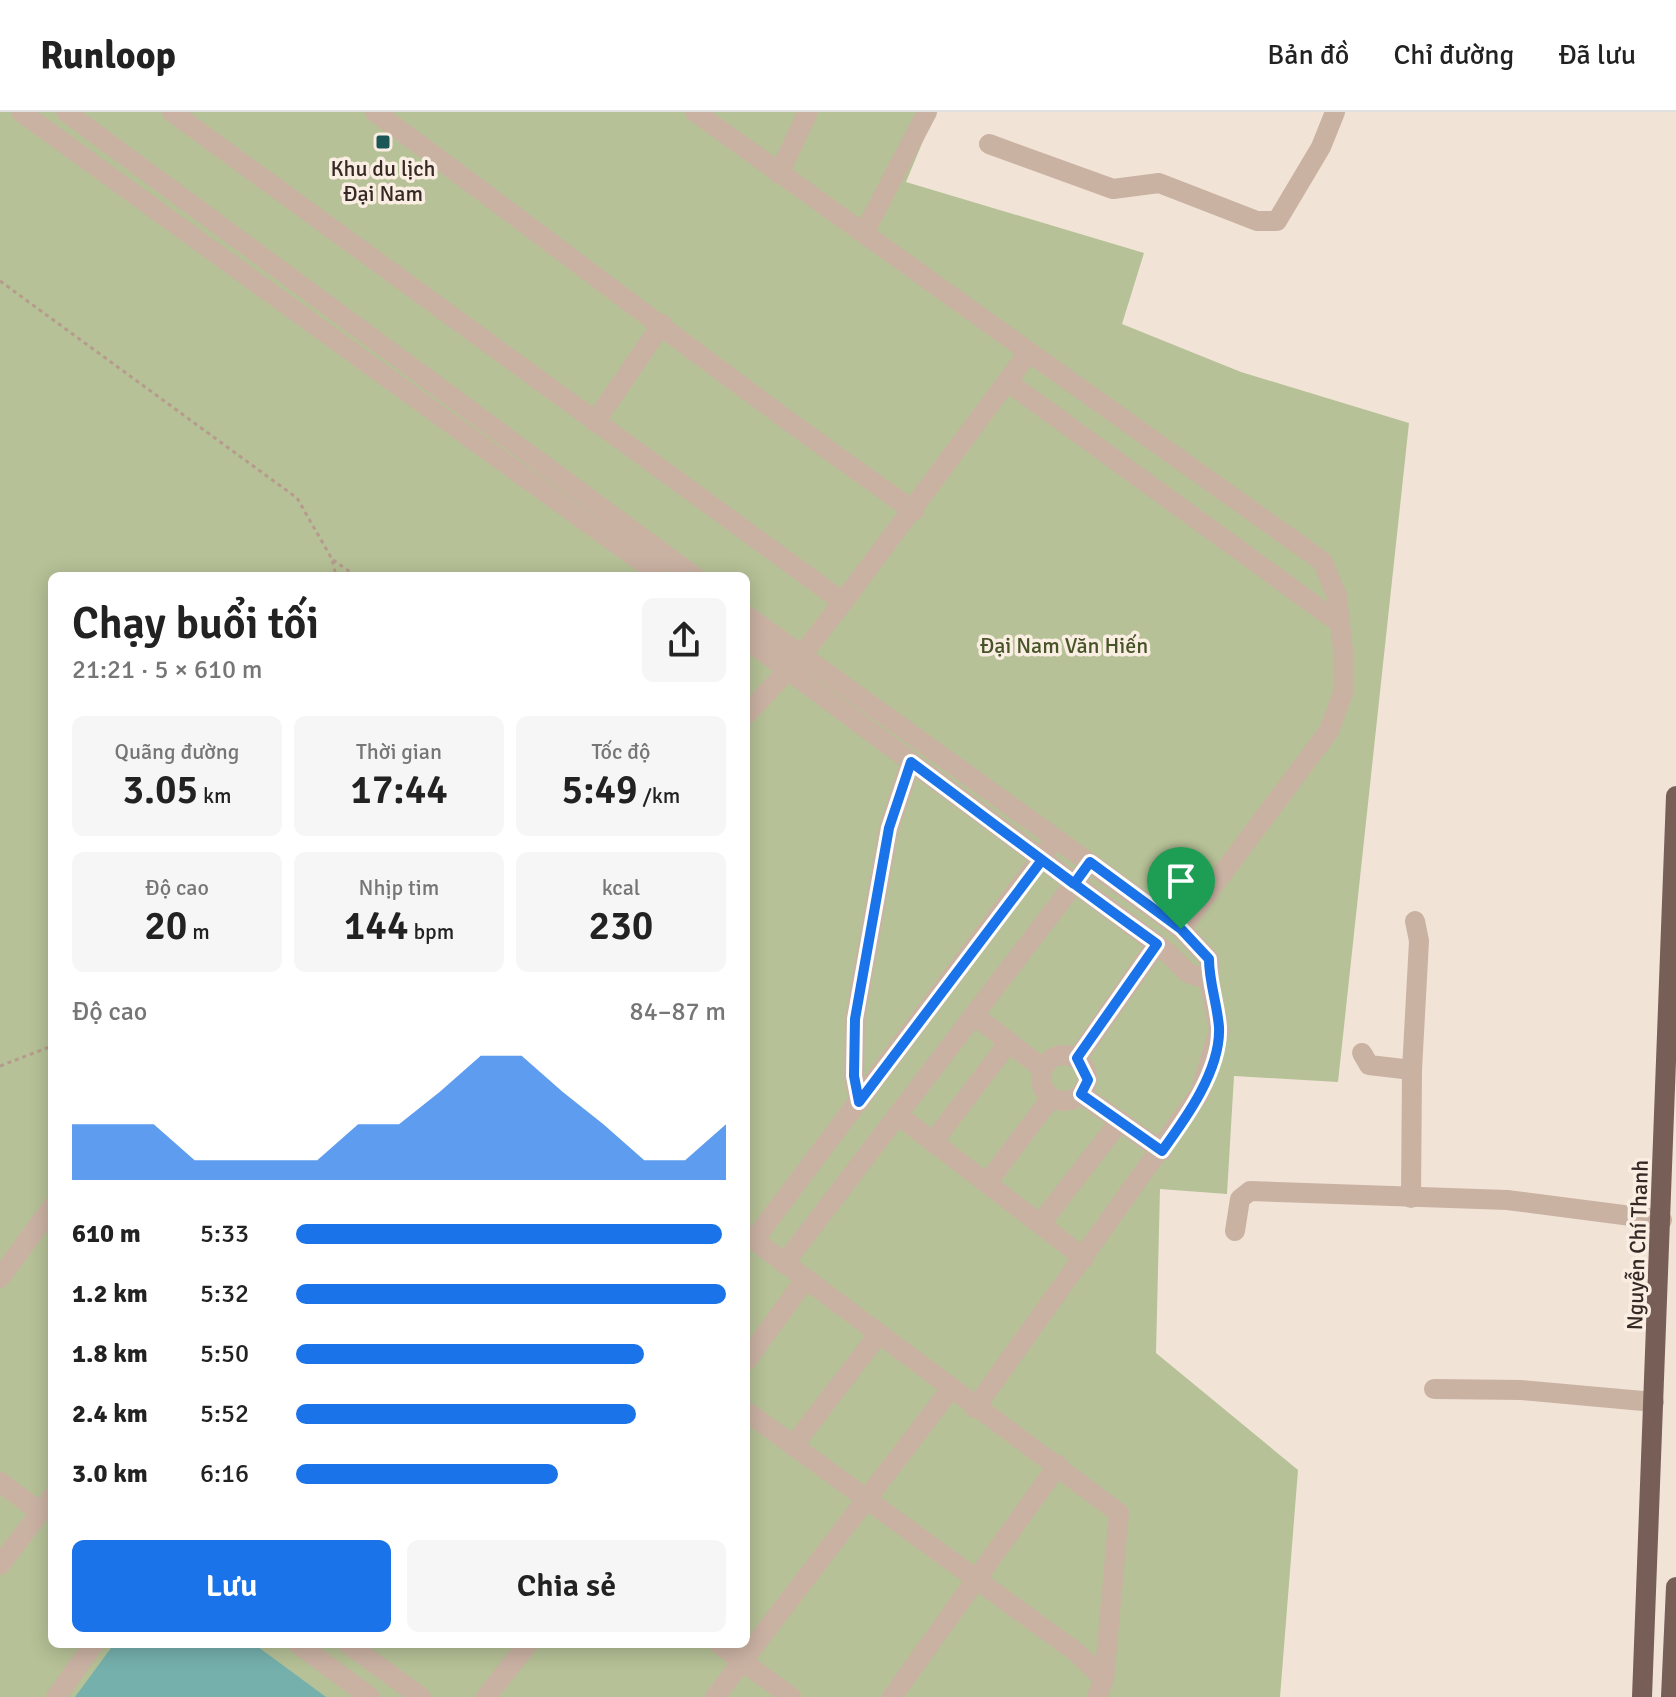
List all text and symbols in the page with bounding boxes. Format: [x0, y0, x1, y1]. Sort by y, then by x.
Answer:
text: Runloop [40, 32, 176, 79]
text: Bản đồ [1267, 38, 1349, 72]
text: Chỉ đường [1393, 38, 1514, 72]
text: Đã lưu [1558, 38, 1636, 72]
marker: Khu du lịch Đại Nam [374, 133, 392, 151]
place label: Khu du lịch Đại Nam [330, 155, 436, 207]
text: Chạy buổi tối [72, 597, 319, 651]
button: share [642, 598, 726, 682]
park label: Đại Nam Văn Hiến [980, 632, 1148, 659]
text: 21:21 · 5 × 610 m [72, 654, 263, 686]
text: Quãng đường [115, 738, 239, 765]
text: Thời gian [356, 738, 442, 765]
text: Tốc độ [592, 738, 650, 765]
text: 3.05 [122, 765, 198, 815]
text: 17:44 [350, 765, 448, 815]
text: 5:49 [562, 765, 638, 815]
text: km [198, 782, 232, 809]
text: /km [638, 782, 680, 809]
pin [1147, 847, 1215, 929]
icon: arrive [1159, 859, 1203, 903]
text: Độ cao [145, 874, 209, 901]
text: Nhịp tim [359, 874, 439, 901]
text: kcal [602, 874, 640, 901]
text: 20 [144, 901, 187, 951]
text: 144 [344, 901, 409, 951]
text: 230 [589, 901, 653, 951]
text: m [187, 918, 210, 945]
text: bpm [409, 918, 454, 945]
text: Độ cao [72, 996, 147, 1028]
text: 84–87 m [630, 996, 726, 1028]
street label: Nguyễn Chí Thanh [1621, 1159, 1654, 1331]
text: 610 m [72, 1218, 141, 1250]
text: 5:33 [200, 1218, 249, 1250]
text: 1.2 km [72, 1278, 148, 1310]
text: 5:32 [200, 1278, 249, 1310]
text: 1.8 km [72, 1338, 148, 1370]
text: 5:50 [200, 1338, 249, 1370]
text: 2.4 km [72, 1398, 148, 1430]
text: 5:52 [200, 1398, 249, 1430]
text: 3.0 km [72, 1458, 148, 1490]
text: 6:16 [200, 1458, 249, 1490]
button: Lưu [72, 1540, 391, 1632]
button: Chia sẻ [407, 1540, 726, 1632]

